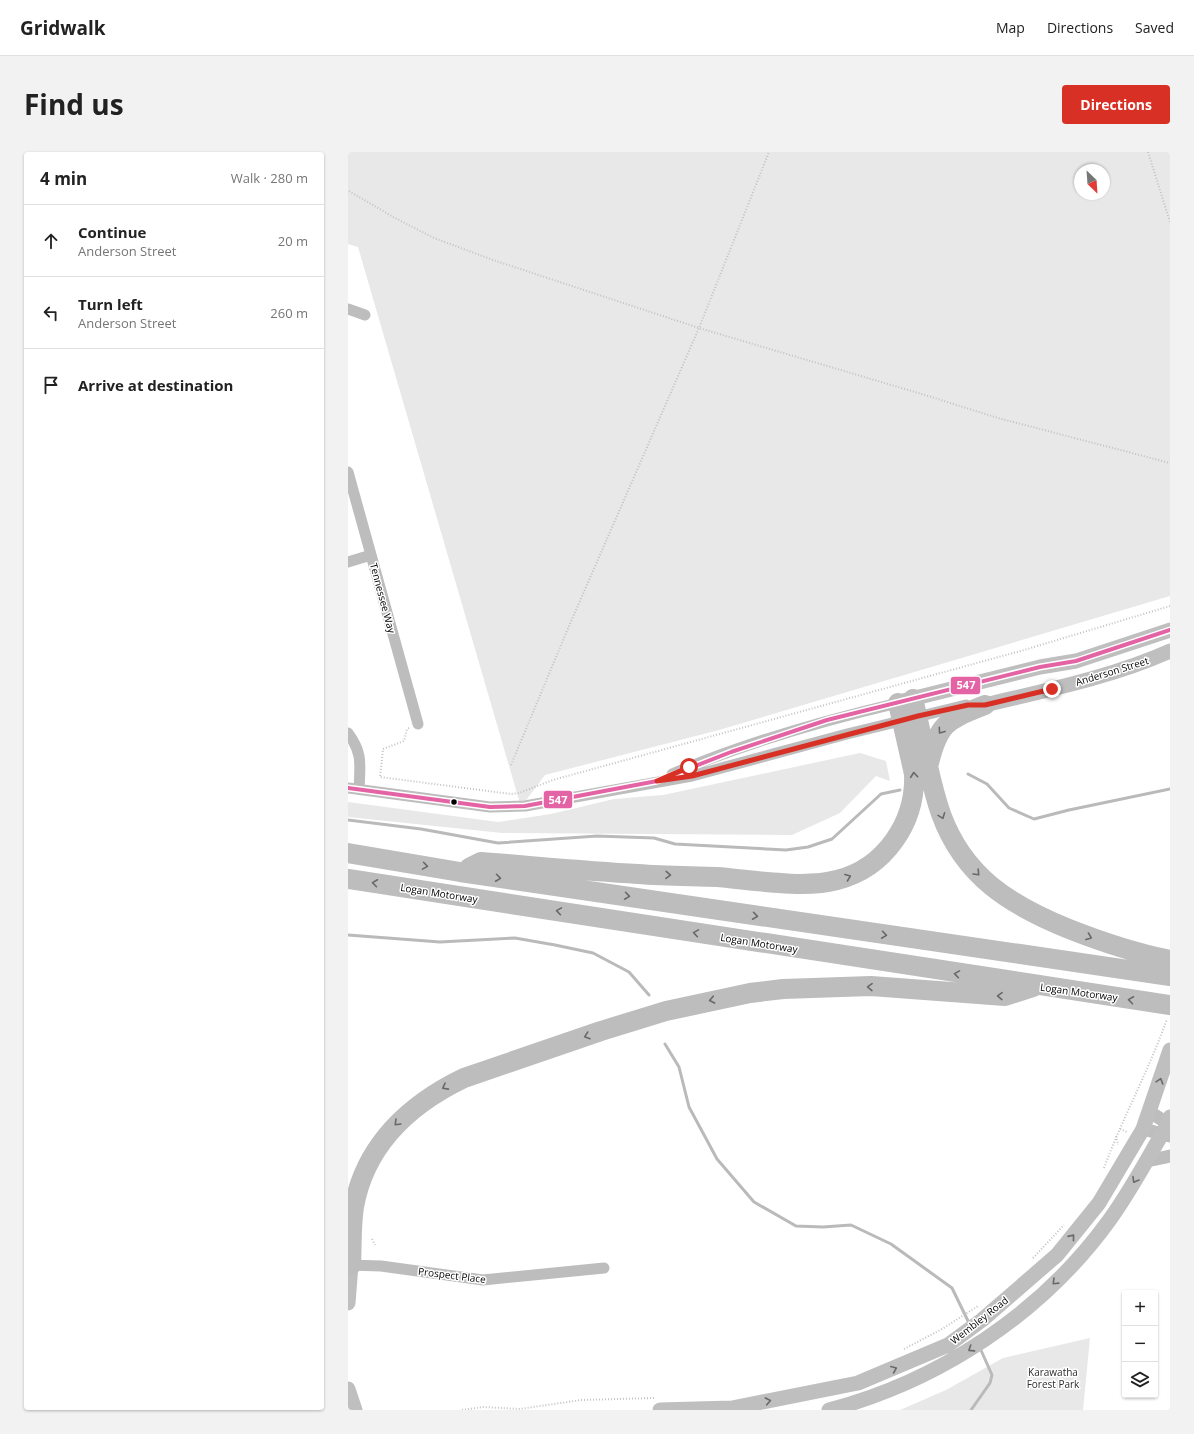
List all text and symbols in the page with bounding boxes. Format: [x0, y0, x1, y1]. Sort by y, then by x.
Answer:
text: Gridwalk [20, 15, 106, 41]
text: Map [996, 18, 1025, 37]
text: Directions [1047, 18, 1113, 37]
text: Saved [1135, 18, 1174, 37]
text: Find us [24, 85, 124, 123]
button: Directions [1062, 85, 1170, 124]
north arrow [1074, 164, 1110, 200]
text: 4 min [40, 167, 87, 190]
text: Walk · 280 m [231, 169, 308, 187]
text: Continue [78, 222, 146, 242]
icon: ahead [40, 230, 62, 252]
text: 20 m [278, 232, 308, 250]
text: Anderson Street [78, 242, 176, 260]
text: Turn left [78, 294, 143, 314]
icon: left [40, 302, 62, 324]
text: 260 m [270, 304, 308, 322]
text: Anderson Street [78, 314, 176, 332]
icon: arrive [40, 374, 62, 396]
text: Arrive at destination [78, 375, 233, 395]
street label: Tennessee Way [367, 561, 399, 636]
street label: Anderson Street [1074, 653, 1151, 689]
line badge: 547 [950, 676, 981, 695]
text: 547 [957, 677, 975, 692]
route end [1043, 680, 1061, 698]
one-way arrow [939, 727, 946, 734]
route start [680, 758, 698, 776]
one-way arrow [909, 772, 918, 778]
line badge: 547 [543, 790, 573, 809]
text: 547 [549, 792, 567, 807]
unlabelled marker [449, 797, 459, 807]
one-way arrow [937, 812, 946, 819]
one-way arrow [422, 861, 428, 870]
one-way arrow [972, 868, 980, 876]
one-way arrow [665, 871, 671, 880]
one-way arrow [495, 873, 501, 882]
one-way arrow [844, 873, 851, 881]
one-way arrow [372, 879, 378, 888]
street label: Logan Motorway [399, 880, 480, 906]
one-way arrow [624, 891, 630, 900]
one-way arrow [556, 907, 562, 916]
one-way arrow [752, 911, 758, 919]
one-way arrow [693, 929, 699, 938]
street label: Logan Motorway [719, 930, 800, 956]
one-way arrow [881, 930, 887, 939]
one-way arrow [1086, 932, 1093, 940]
one-way arrow [954, 970, 960, 979]
street label: Logan Motorway [1039, 980, 1120, 1004]
one-way arrow [867, 982, 873, 991]
one-way arrow [997, 991, 1003, 1000]
one-way arrow [709, 995, 715, 1004]
one-way arrow [1128, 996, 1134, 1005]
one-way arrow [584, 1031, 591, 1040]
one-way arrow [1155, 1078, 1164, 1085]
one-way arrow [442, 1083, 450, 1090]
one-way arrow [394, 1118, 402, 1126]
one-way arrow [1133, 1176, 1140, 1184]
one-way arrow [1067, 1234, 1074, 1241]
street label: Prospect Place [417, 1264, 487, 1286]
one-way arrow [1052, 1277, 1060, 1285]
map controls [1122, 1290, 1158, 1398]
button: + [1122, 1290, 1158, 1326]
street label: Wembley Road [947, 1293, 1011, 1347]
button: − [1122, 1326, 1158, 1362]
one-way arrow [968, 1344, 975, 1351]
button: layers [1122, 1362, 1158, 1398]
park label: Karawatha Forest Park [1027, 1365, 1080, 1391]
one-way arrow [889, 1366, 897, 1374]
one-way arrow [765, 1397, 771, 1406]

